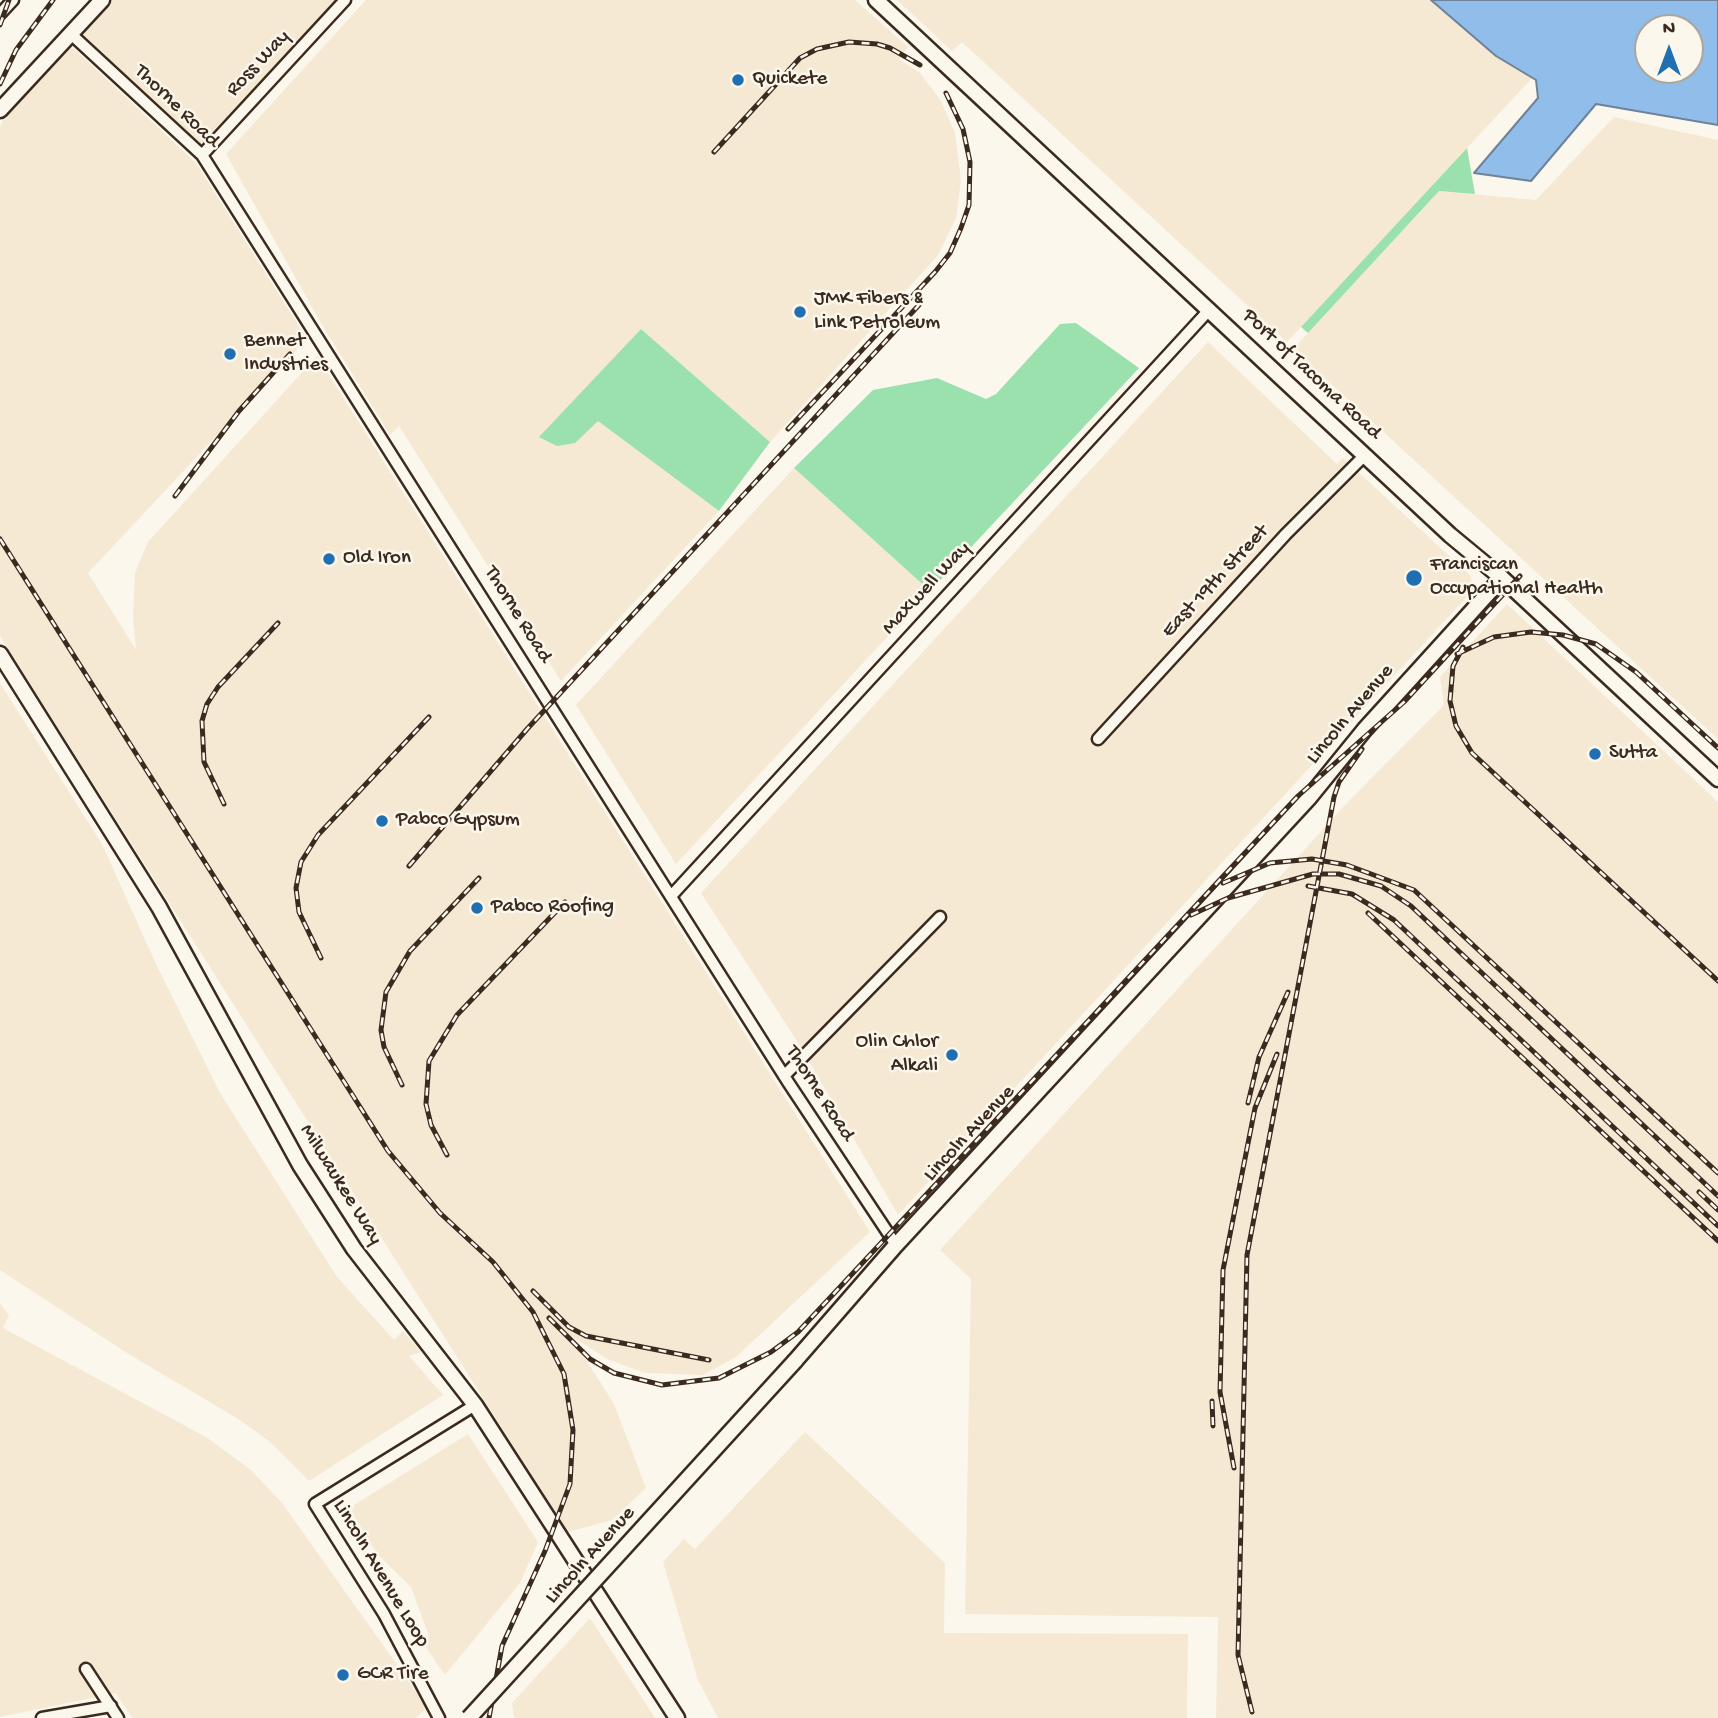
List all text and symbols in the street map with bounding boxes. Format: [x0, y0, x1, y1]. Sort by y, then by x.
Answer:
north arrow [1634, 14, 1704, 84]
text: N [1663, 18, 1675, 41]
street label: Ross Way [222, 25, 296, 103]
street label: Thorne Road [128, 60, 224, 154]
place label: Quickete [752, 67, 827, 93]
marker: Quickete [730, 72, 746, 88]
place label: JMK Fibers & Link Petroleum [814, 287, 940, 337]
marker: JMK Fibers & Link Petroleum [792, 304, 808, 320]
street label: Port of Tacoma Road [1236, 304, 1386, 446]
place label: Bennet Industries [244, 329, 328, 379]
marker: Bennet Industries [222, 346, 238, 362]
street label: East 19th Street [1157, 520, 1275, 644]
street label: Maxwell Way [877, 537, 977, 641]
place label: Old Iron [343, 546, 411, 572]
marker: Old Iron [321, 551, 337, 567]
place label: Franciscan Occupational Health [1430, 553, 1603, 603]
street label: Thorne Road [477, 562, 557, 668]
marker: Franciscan Occupational Health [1404, 568, 1424, 588]
street label: Lincoln Avenue [1302, 660, 1400, 770]
place label: Sutta [1609, 741, 1657, 767]
marker: Sutta [1587, 746, 1603, 762]
place label: Pabco Gypsum [396, 808, 520, 834]
marker: Pabco Gypsum [374, 813, 390, 829]
place label: Pabco Roofing [491, 895, 614, 921]
marker: Pabco Roofing [469, 900, 485, 916]
place label: Olin Chlor Alkali [856, 1030, 938, 1080]
street label: Thorne Road [779, 1041, 859, 1147]
marker: Olin Chlor Alkali [944, 1047, 960, 1063]
street label: Lincoln Avenue [919, 1080, 1021, 1188]
street label: Milwaukee Way [293, 1120, 387, 1250]
street label: Lincoln Avenue Loop [326, 1496, 434, 1652]
street label: Lincoln Avenue [540, 1502, 642, 1610]
place label: GCR Tire [357, 1662, 429, 1688]
marker: GCR Tire [335, 1667, 351, 1683]

